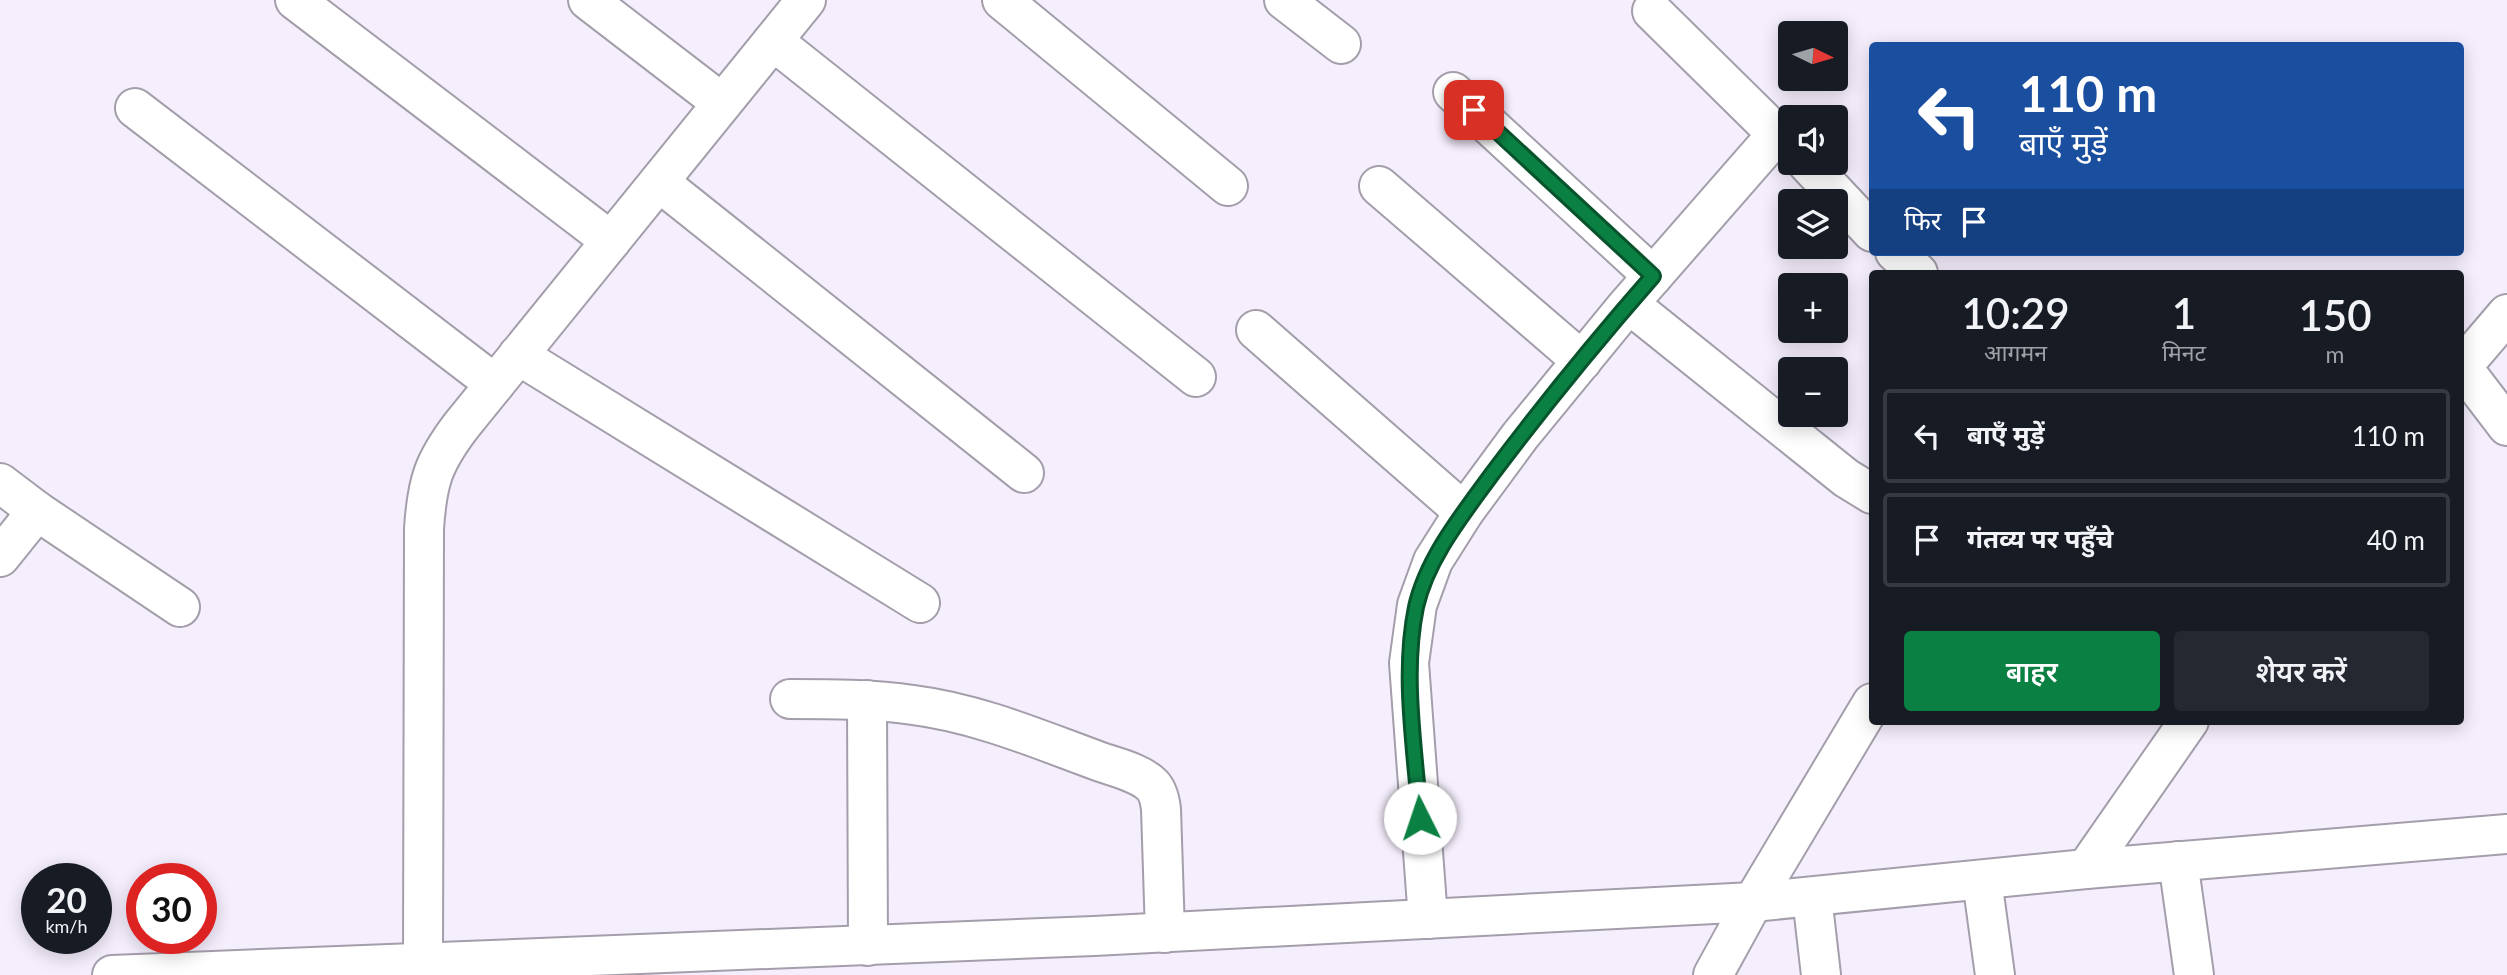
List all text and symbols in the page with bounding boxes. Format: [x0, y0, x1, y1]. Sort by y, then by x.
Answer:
north arrow [1778, 21, 1848, 91]
map controls [1778, 21, 1848, 427]
text: 110 m [2019, 64, 2157, 122]
icon: left [1904, 70, 1995, 161]
pin [1444, 80, 1504, 140]
icon: arrive [1455, 91, 1493, 129]
button: sound [1778, 105, 1848, 175]
text: बाएँ मुड़ें [2019, 123, 2108, 162]
button: layers [1778, 189, 1848, 259]
icon: arrive [1955, 203, 1993, 241]
text: फिर [1904, 204, 1941, 236]
button: + [1778, 273, 1848, 343]
text: 10:29 [1961, 288, 2070, 338]
text: 1 [2172, 288, 2196, 338]
text: 150 [2298, 290, 2372, 340]
text: आगमन [1984, 338, 2047, 366]
text: मिनट [2162, 338, 2206, 366]
text: m [2326, 340, 2344, 368]
button: − [1778, 357, 1848, 427]
icon: left [1908, 417, 1946, 455]
text: बाएँ मुड़ें [1967, 418, 2045, 450]
text: 110 m [2352, 420, 2425, 452]
icon: arrive [1908, 521, 1946, 559]
text: गंतव्य पर पहुँचे [1967, 522, 2113, 554]
text: 40 m [2367, 524, 2425, 556]
button: बाहर [1904, 631, 2160, 711]
button: शेयर करें [2174, 631, 2429, 711]
position arrow [1383, 781, 1457, 855]
speed limit sign: 30 [126, 863, 217, 954]
text: 20 [46, 878, 87, 920]
text: km/h [45, 915, 88, 937]

